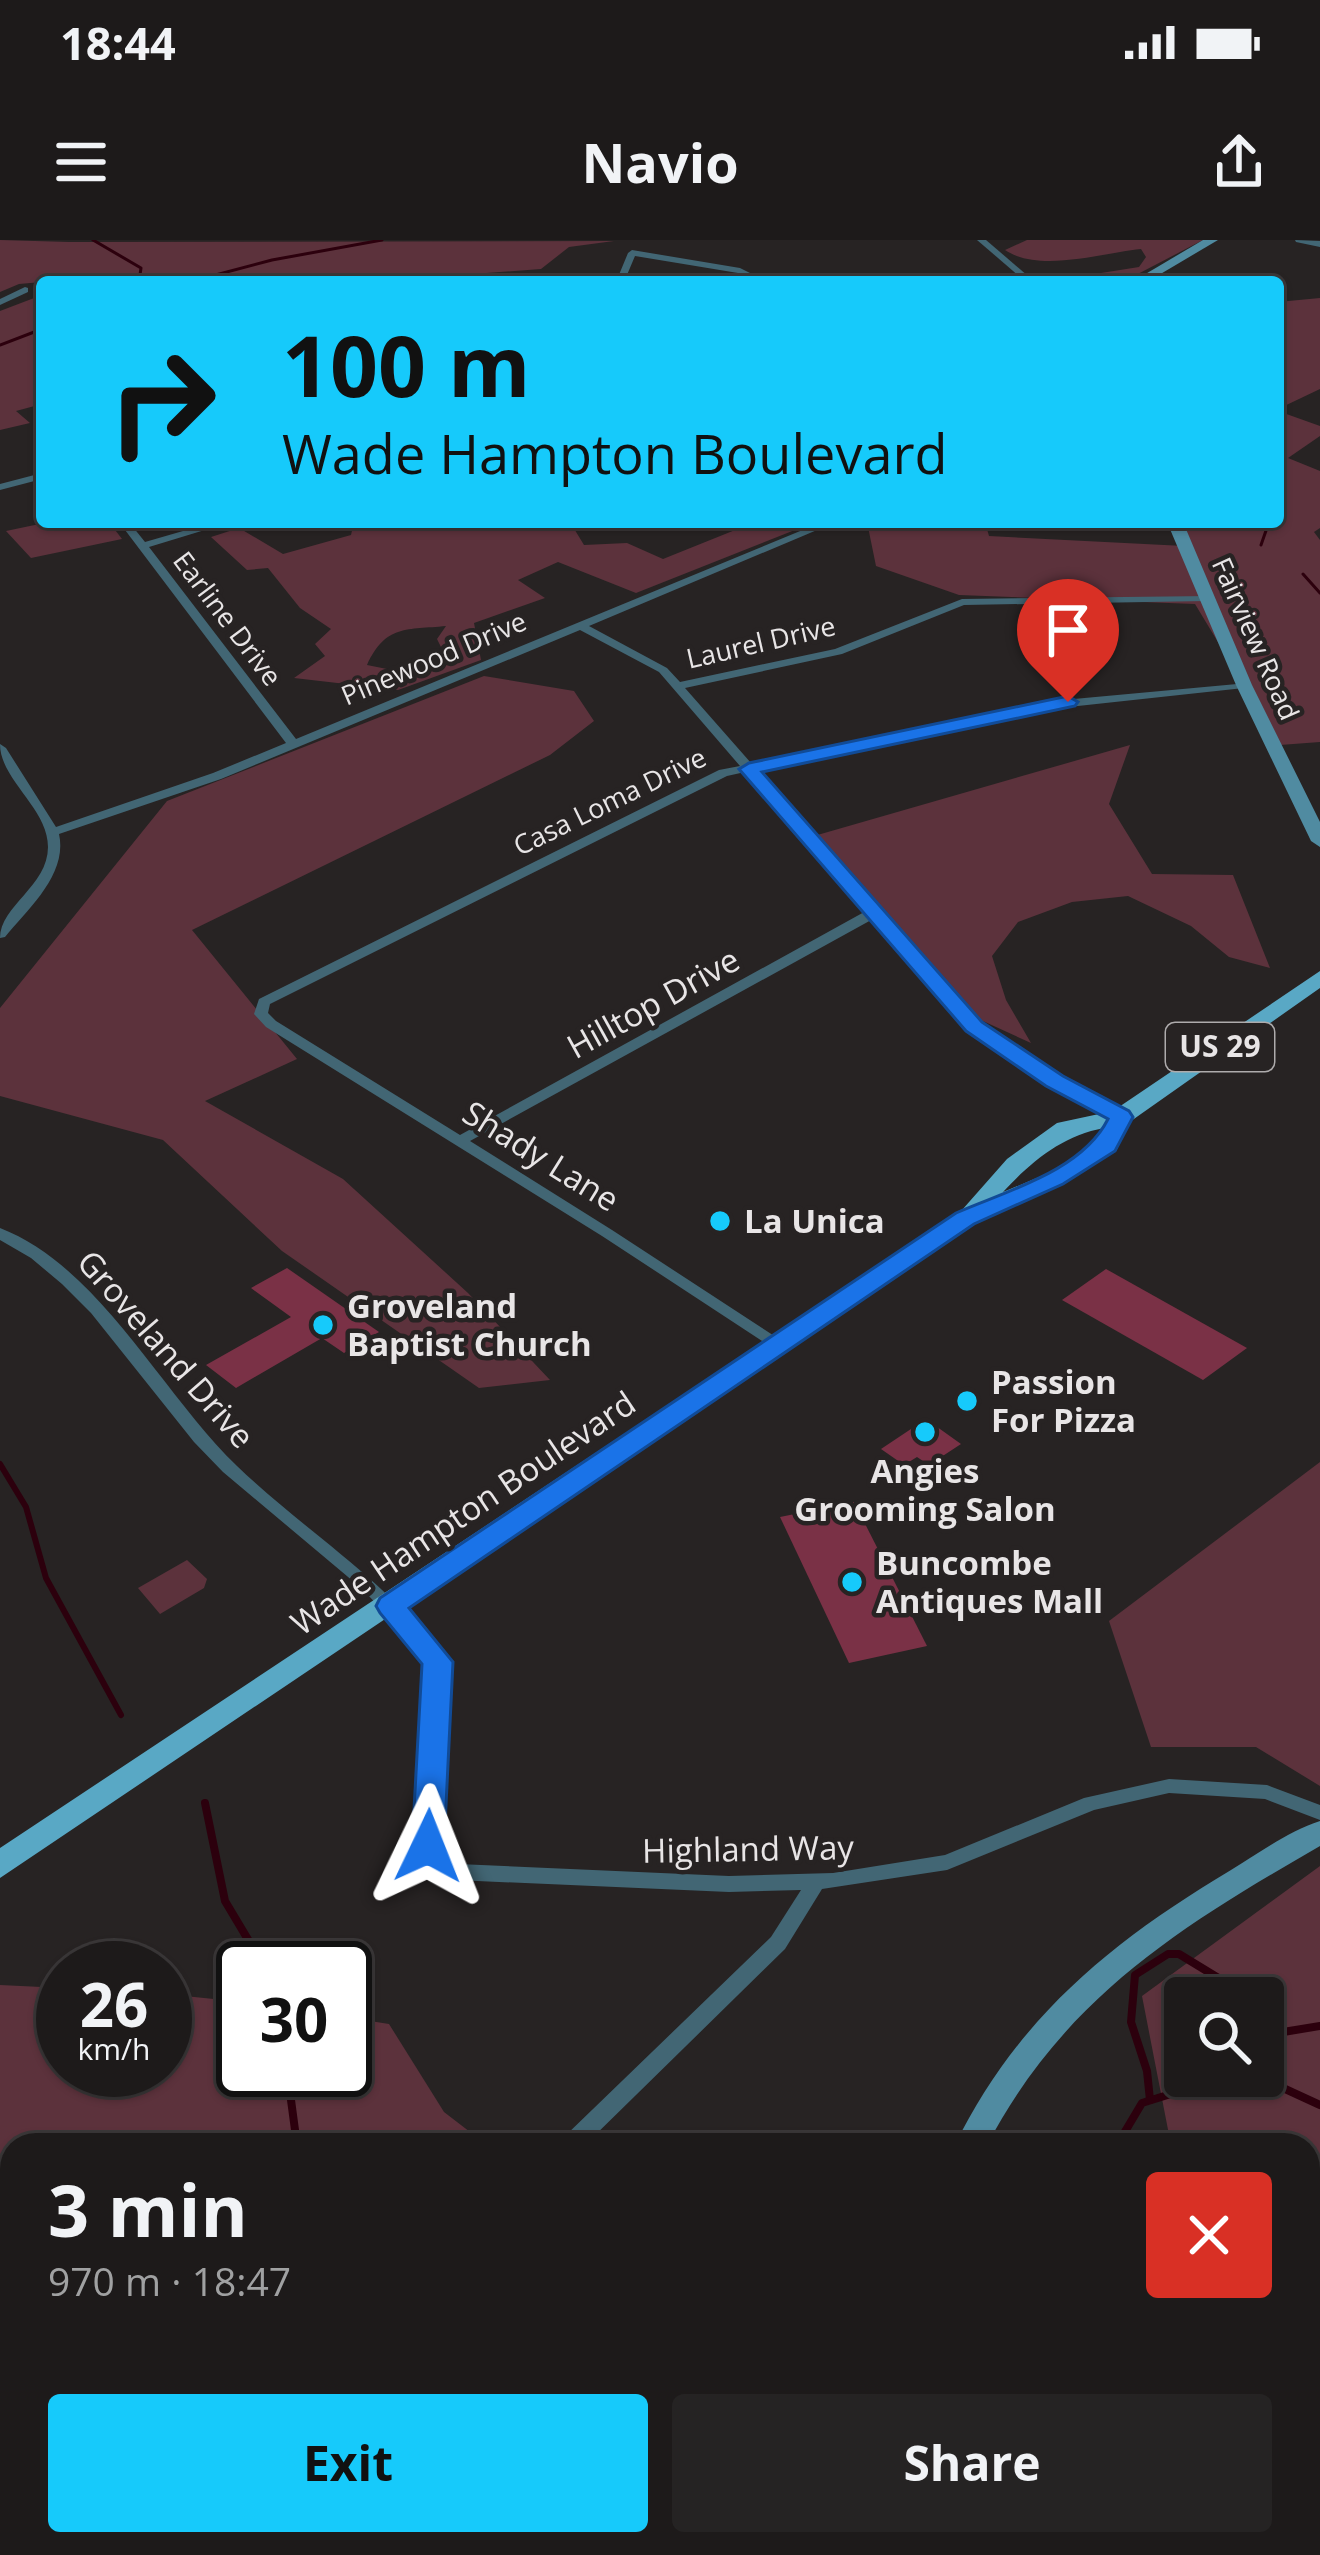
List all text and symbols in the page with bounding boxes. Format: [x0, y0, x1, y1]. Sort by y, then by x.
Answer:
text: 18:44 [60, 12, 176, 73]
text: Navio [581, 125, 739, 199]
icon: menu [48, 129, 114, 195]
icon: share [1206, 129, 1272, 195]
text: 100 m [282, 307, 530, 422]
icon: right [84, 324, 240, 480]
text: Wade Hampton Boulevard [282, 416, 948, 490]
street label: Earline Drive [165, 543, 291, 693]
street label: Fairview Road [1204, 551, 1309, 726]
pin [1017, 579, 1119, 702]
icon: arrive [1035, 597, 1101, 663]
street label: Pinewood Drive [335, 602, 532, 713]
street label: Laurel Drive [683, 606, 839, 677]
street label: Casa Loma Drive [507, 738, 712, 863]
street label: Hilltop Drive [559, 937, 747, 1068]
road number: US 29 [1166, 1023, 1274, 1071]
street label: Shady Lane [455, 1090, 628, 1221]
place label: La Unica [744, 1198, 885, 1243]
marker: La Unica [707, 1208, 733, 1234]
street label: Groveland Drive [68, 1240, 265, 1457]
place label: Groveland Baptist Church [347, 1283, 592, 1366]
marker: Groveland Baptist Church [310, 1312, 336, 1338]
place label: Passion For Pizza [991, 1359, 1136, 1442]
street label: Wade Hampton Boulevard [282, 1380, 644, 1645]
marker: Passion For Pizza [954, 1388, 980, 1414]
marker: Angies Grooming Salon [912, 1419, 938, 1445]
place label: Angies Grooming Salon [794, 1448, 1056, 1531]
place label: Buncombe Antiques Mall [876, 1540, 1103, 1623]
marker: Buncombe Antiques Mall [839, 1569, 865, 1595]
position arrow [365, 1783, 491, 1909]
street label: Highland Way [642, 1824, 855, 1873]
speed limit sign: 30 [216, 1941, 372, 2097]
text: 26 [80, 1963, 148, 2045]
map controls [1164, 1977, 1284, 2097]
button: search [1164, 1977, 1284, 2097]
text: km/h [78, 2028, 150, 2069]
text: 3 min [48, 2160, 248, 2258]
button: close [1146, 2172, 1272, 2298]
text: 970 m · 18:47 [48, 2254, 291, 2307]
button: Exit [48, 2394, 648, 2532]
button: Share [672, 2394, 1272, 2532]

